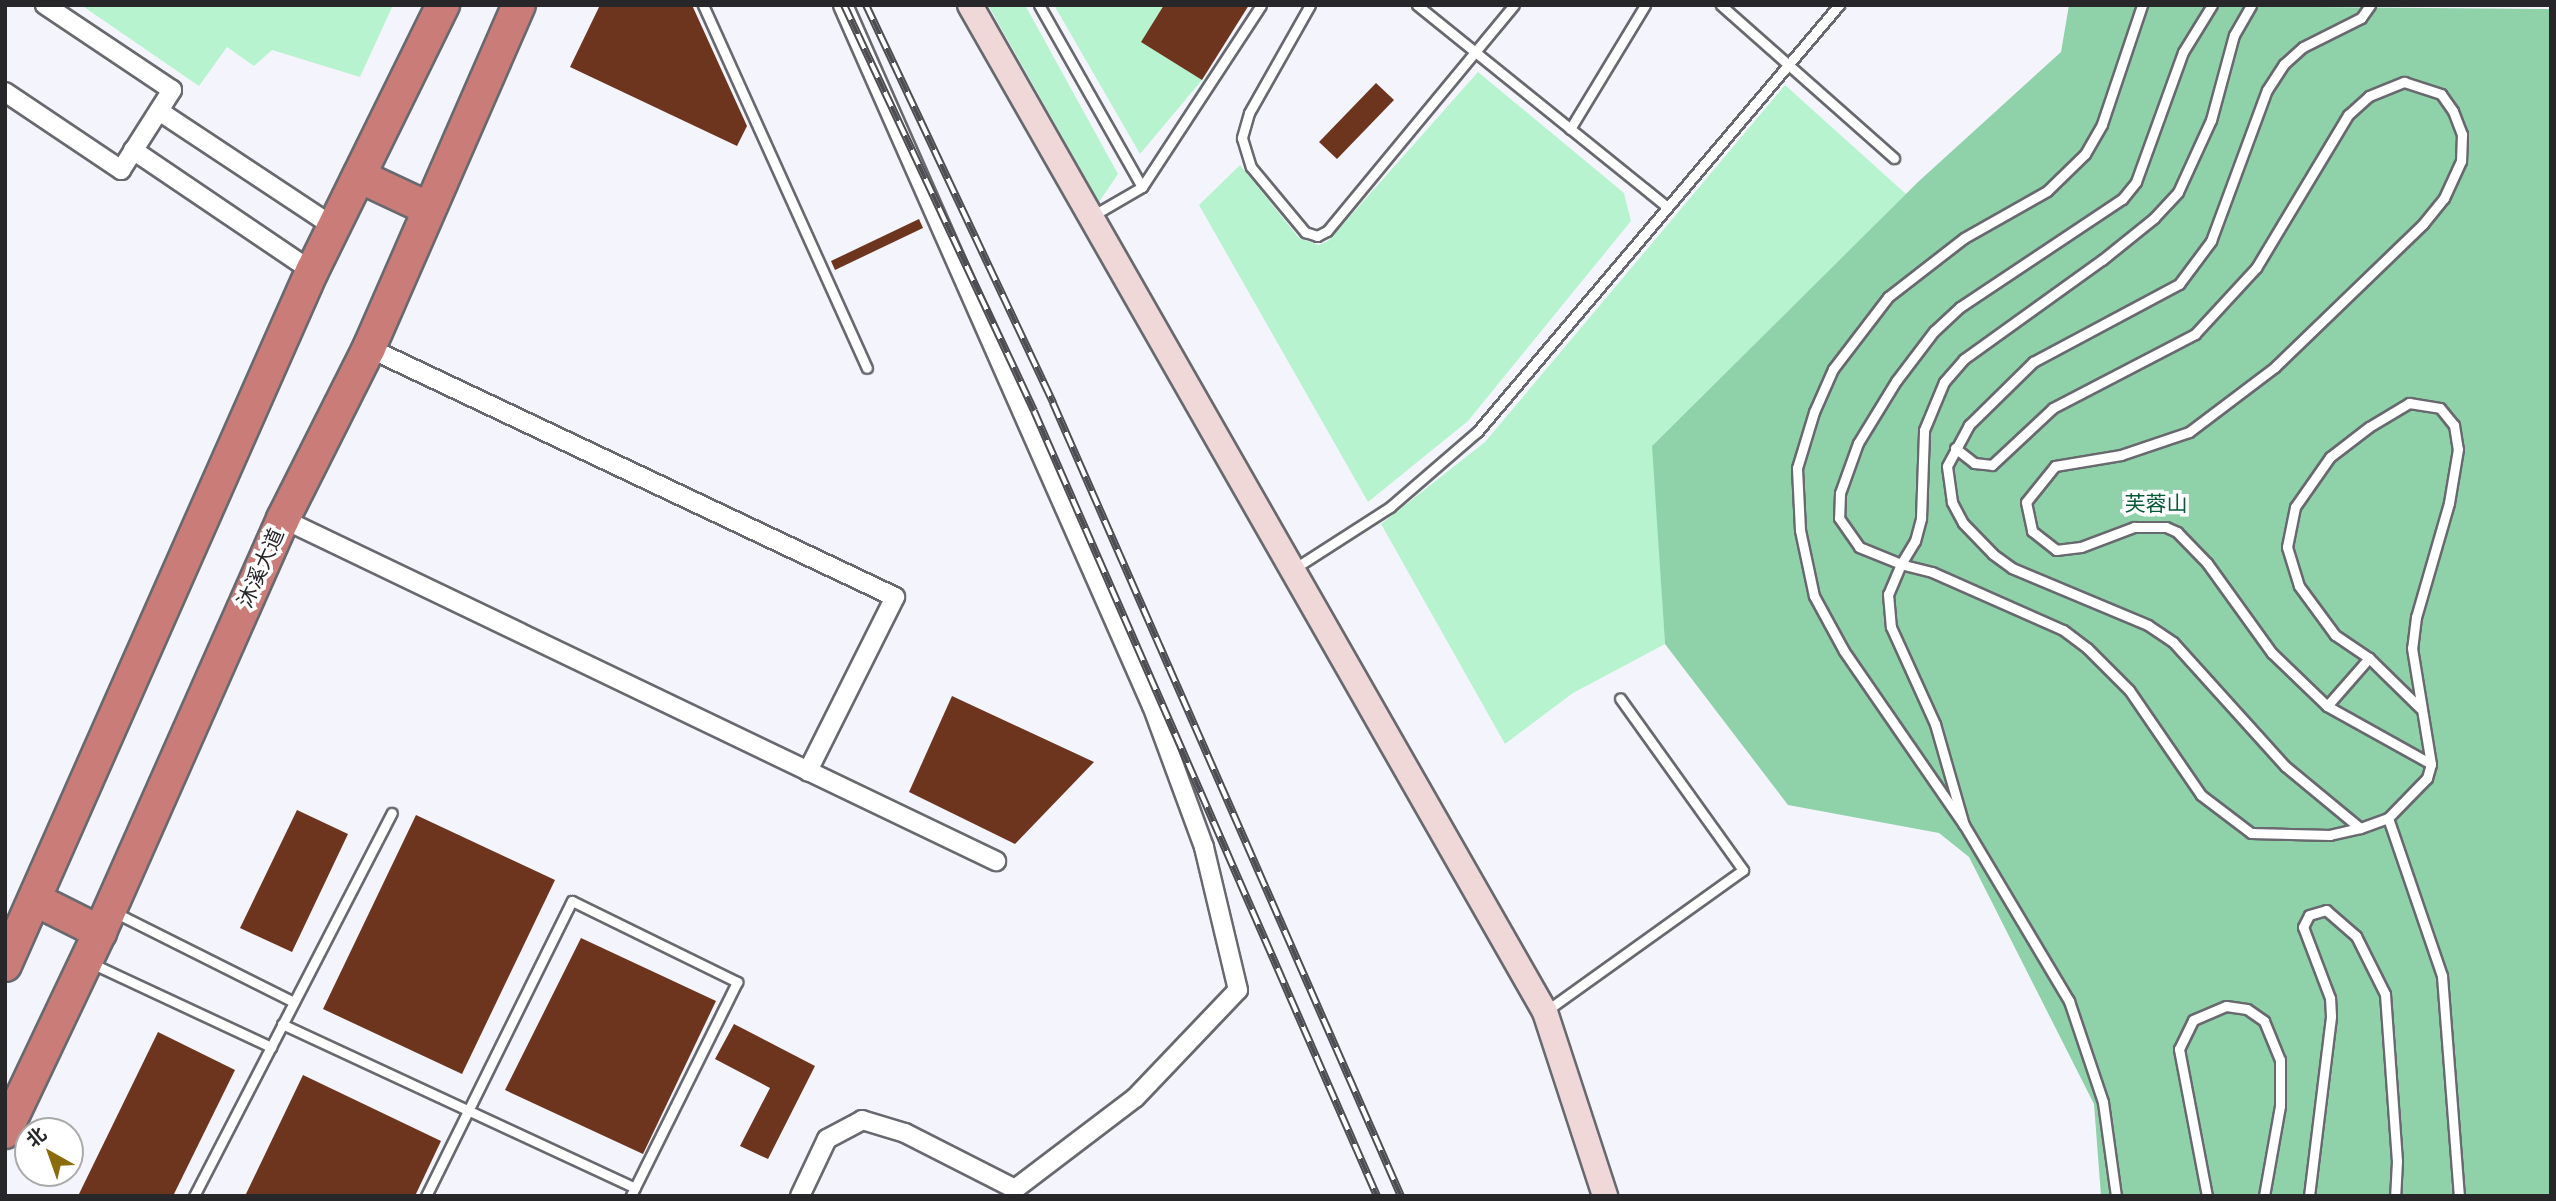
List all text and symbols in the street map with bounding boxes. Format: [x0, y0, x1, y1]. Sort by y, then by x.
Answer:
park label: 芙蓉山 [2125, 491, 2187, 517]
street label: 沐溪大道 [232, 525, 290, 611]
north arrow [14, 1117, 84, 1187]
text: 北 [22, 1122, 51, 1152]

